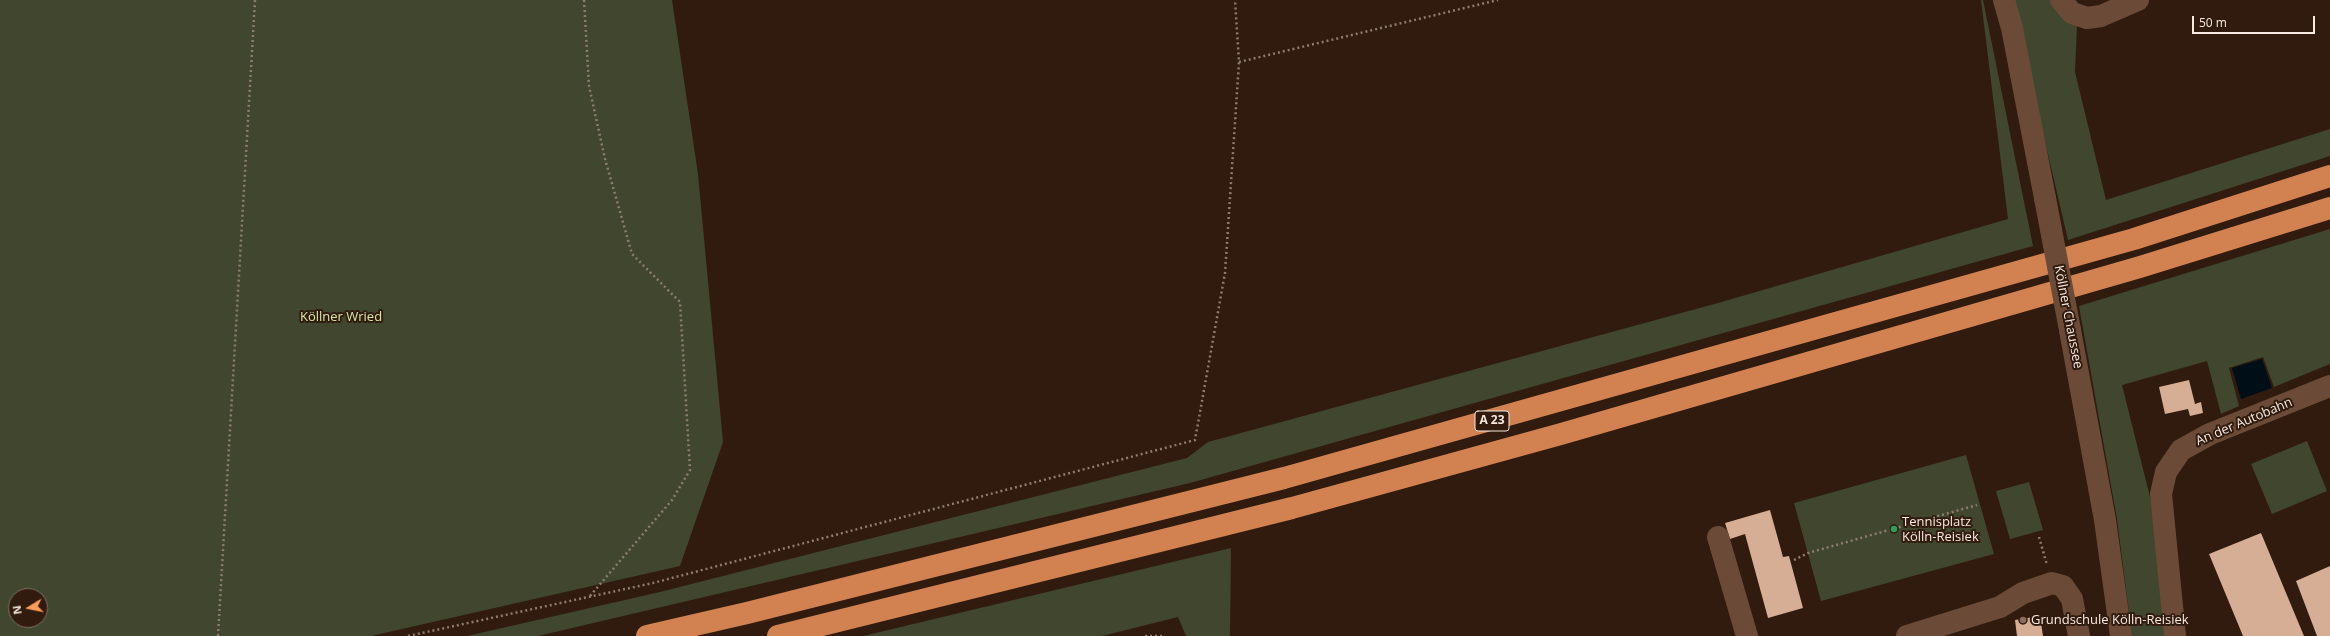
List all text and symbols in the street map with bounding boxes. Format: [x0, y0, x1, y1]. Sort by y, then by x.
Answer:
scale bar [2194, 8, 2317, 34]
text: 50 m [2199, 14, 2227, 31]
street label: Köllner Chaussee [2050, 264, 2086, 370]
park label: Köllner Wried [300, 309, 382, 325]
street label: An der Autobahn [2193, 395, 2295, 449]
road number: A 23 [1475, 411, 1509, 431]
place label: Tennisplatz Kölln-Reisiek [1902, 514, 1979, 545]
marker: Tennisplatz Kölln-Reisiek [1889, 524, 1899, 534]
north arrow [8, 588, 48, 628]
text: N [9, 604, 25, 616]
place label: Grundschule Kölln-Reisiek [2031, 612, 2189, 628]
marker: Grundschule Kölln-Reisiek [2018, 615, 2028, 625]

